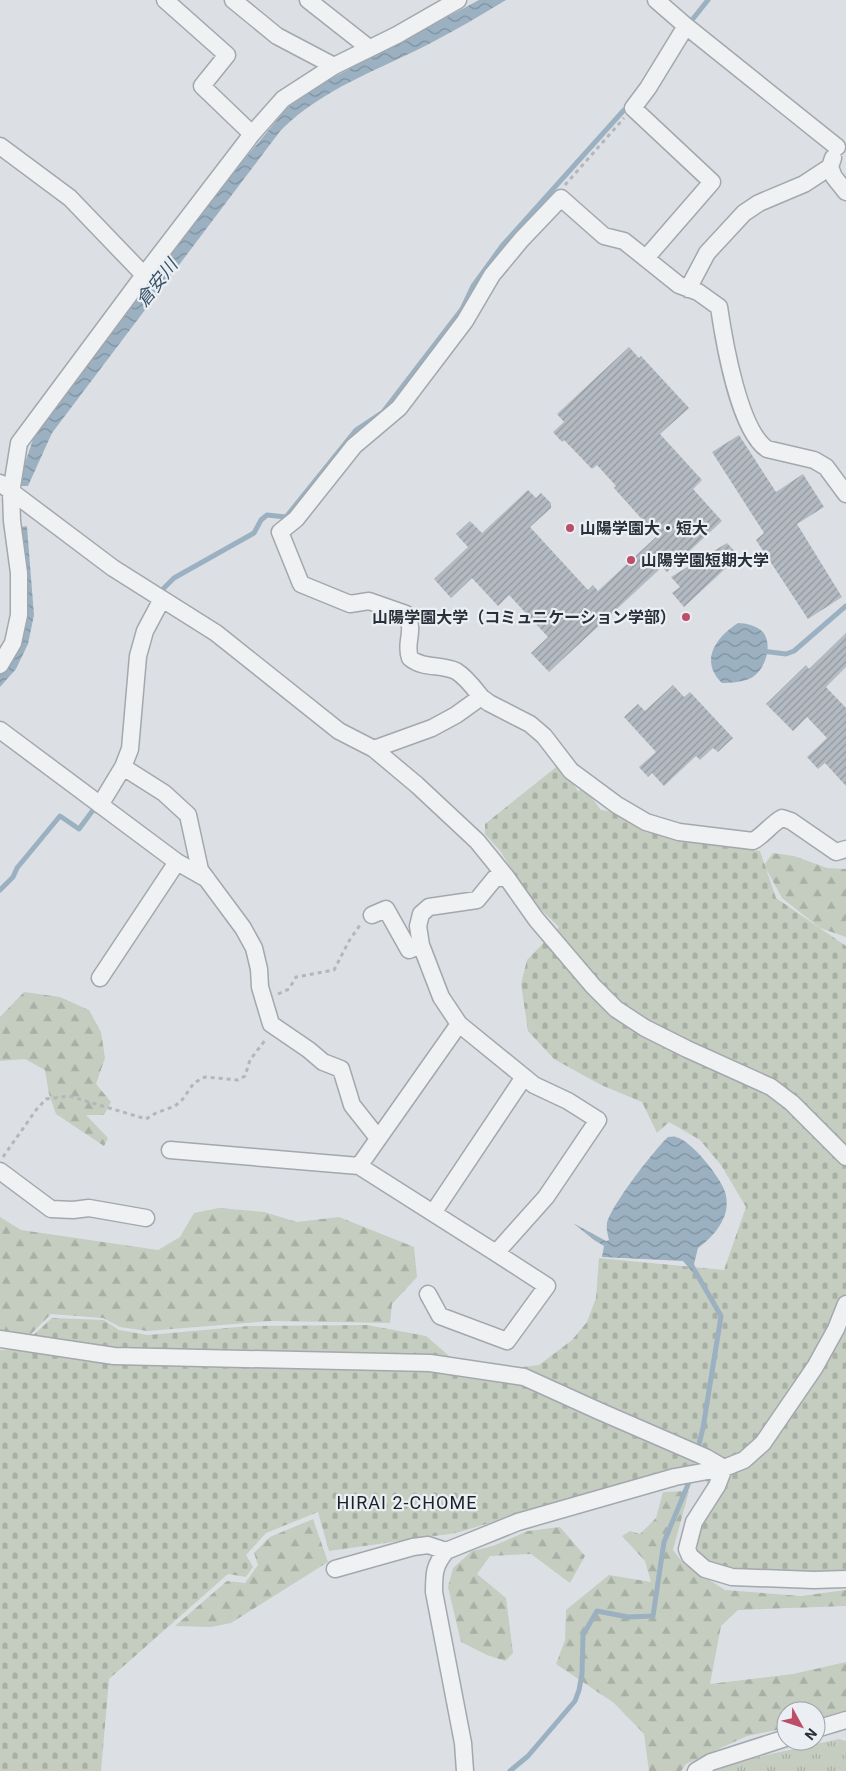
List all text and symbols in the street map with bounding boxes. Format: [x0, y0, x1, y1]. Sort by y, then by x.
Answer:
water label: 倉安川 [132, 253, 183, 310]
place label: 山陽学園大・短大 [580, 519, 708, 538]
marker: 山陽学園大・短大 [564, 522, 576, 534]
place label: 山陽学園短期大学 [641, 551, 769, 570]
marker: 山陽学園短期大学 [625, 554, 637, 566]
place label: 山陽学園大学（コミュニケーション学部） [372, 608, 676, 627]
marker: 山陽学園大学（コミュニケーション学部） [680, 611, 692, 623]
district label: HIRAI 2-CHOME [337, 1492, 477, 1513]
north arrow [776, 1701, 826, 1751]
text: N [802, 1725, 820, 1743]

